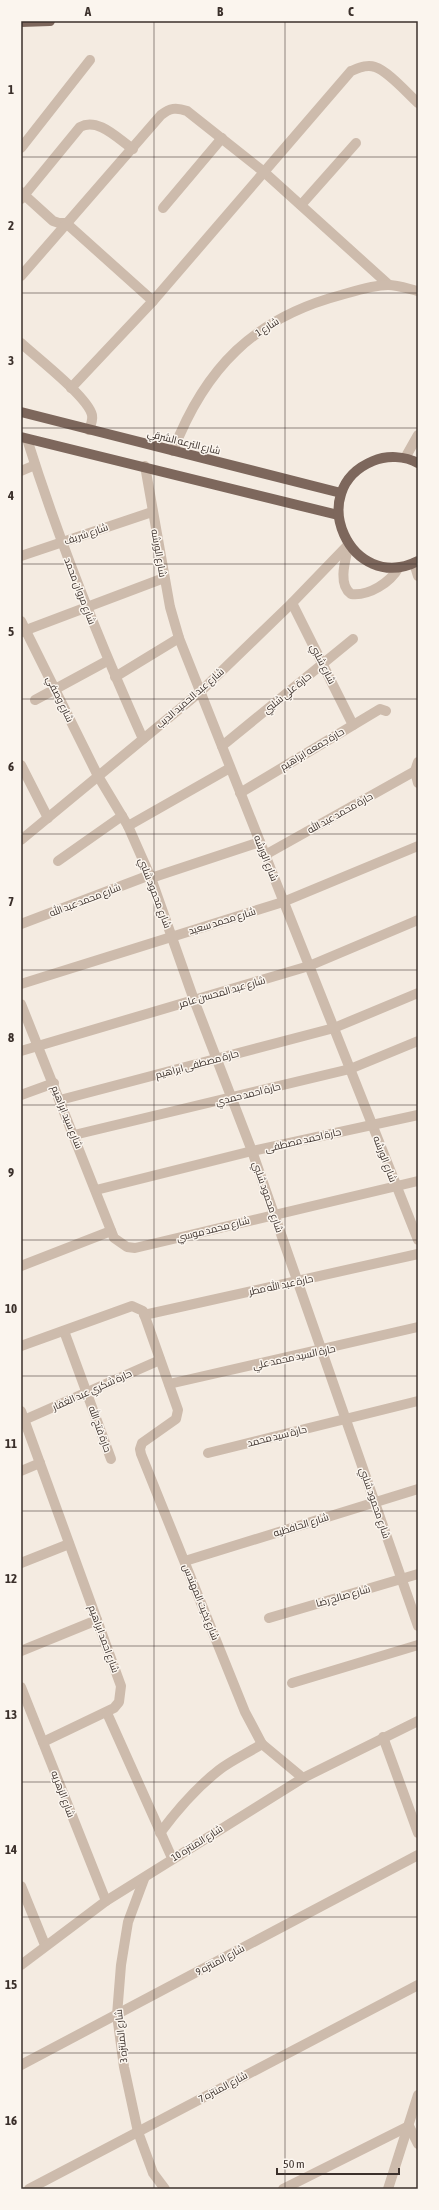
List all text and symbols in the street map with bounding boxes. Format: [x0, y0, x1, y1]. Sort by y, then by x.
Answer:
text: A [84, 4, 92, 19]
text: B [217, 4, 224, 19]
text: C [348, 4, 354, 19]
text: 1 [8, 82, 14, 97]
text: 2 [8, 218, 14, 233]
street label: شارع 1 [253, 315, 281, 339]
text: 3 [8, 353, 14, 368]
street label: شارع الترعه الشرقي [146, 428, 222, 458]
text: 4 [7, 488, 14, 503]
street label: شارع شريف [63, 521, 110, 548]
street label: شارع الورشه [148, 528, 169, 578]
street label: شارع مروان محمد [61, 556, 98, 626]
text: 5 [8, 624, 14, 639]
street label: شارع شلبي [307, 642, 338, 687]
street label: شارع عبد الحميد الديب [154, 666, 227, 731]
street label: حارة علي شلبي [261, 670, 314, 717]
street label: شارع وصفي [42, 674, 76, 725]
street label: حارة جمعه ابراهيم [278, 726, 347, 774]
text: 6 [8, 759, 14, 774]
street label: حارة محمد عبد الله [304, 789, 375, 836]
street label: شارع الورشه [251, 833, 280, 883]
street label: شارع محمود شلبي [135, 856, 173, 930]
street label: شارع محمد عبد الله [47, 879, 123, 920]
text: 7 [8, 894, 14, 909]
street label: شارع محمد سعيد [187, 906, 257, 937]
street label: شارع عبد المحسن عامر [176, 974, 267, 1011]
text: 8 [8, 1030, 14, 1045]
street label: حارة مصطفى ابراهيم [154, 1048, 240, 1082]
street label: حارة احمد حمدي [214, 1081, 282, 1109]
street label: شارع سيد ابراهيم [47, 1084, 85, 1151]
street label: حارة احمد مصطفى [264, 1126, 342, 1155]
street label: شارع الورشه [370, 1134, 399, 1184]
street label: شارع محمود شلبي [249, 1160, 285, 1235]
text: 9 [8, 1165, 14, 1180]
street label: شارع محمد موسي [175, 1215, 251, 1245]
street label: حارة عبد الله مطر [246, 1271, 314, 1297]
text: 10 [5, 1301, 17, 1316]
street label: حارة السيد محمد علي [252, 1343, 337, 1373]
street label: حارة شكري عبد الغفار [50, 1368, 134, 1415]
street label: حارة فتح الله [86, 1404, 115, 1454]
street label: حارة سيد محمد [246, 1423, 308, 1449]
text: 11 [5, 1436, 17, 1451]
street label: شارع محمود شلبي [356, 1466, 392, 1541]
street label: شارع الحافظيه [272, 1511, 330, 1540]
street label: شارع بخيت المهندس [180, 1562, 221, 1642]
text: 12 [5, 1571, 17, 1586]
street label: شارع صالح رضا [315, 1583, 372, 1610]
street label: شارع احمد ابراهيم [85, 1604, 121, 1675]
text: 13 [5, 1707, 17, 1722]
street label: شارع الزهريه [48, 1769, 77, 1819]
street label: شارع المنتزه 10 [169, 1823, 225, 1864]
text: 14 [5, 1842, 17, 1857]
street label: شارع المنتزه 9 [194, 1943, 247, 1978]
text: 15 [5, 1977, 17, 1992]
street label: شارع المنتزه 3 [113, 2009, 130, 2063]
street label: شارع المنتزه 7 [197, 2070, 250, 2105]
text: 16 [5, 2113, 17, 2128]
scale bar [277, 2150, 399, 2176]
text: 50 m [283, 2157, 305, 2171]

